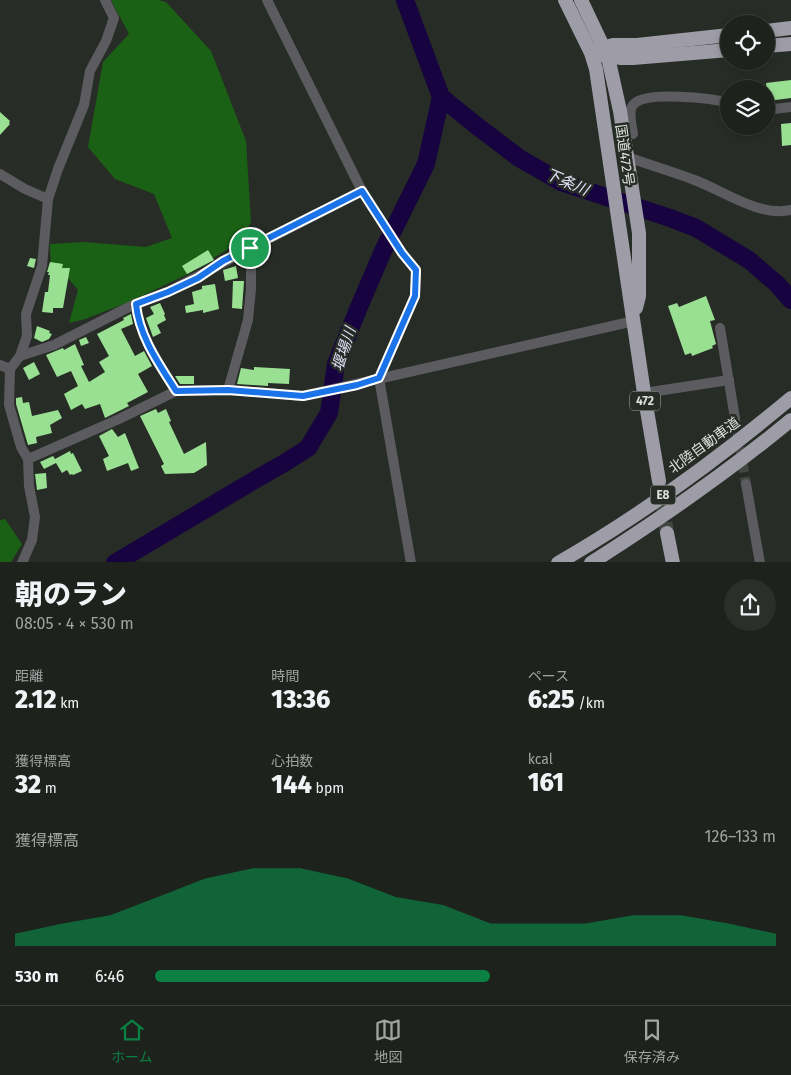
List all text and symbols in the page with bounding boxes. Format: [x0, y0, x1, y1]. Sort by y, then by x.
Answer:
map controls [720, 15, 775, 135]
button: locate [720, 15, 775, 70]
button: layers [720, 80, 775, 135]
street label: 国道472号 [612, 123, 637, 187]
water label: 下条川 [543, 165, 593, 200]
pin [229, 227, 271, 269]
icon: arrive [236, 234, 264, 262]
water label: 堰場川 [328, 323, 360, 373]
road number: 472 [630, 392, 660, 411]
street label: 北陸自動車道 [665, 414, 743, 477]
road number: E8 [650, 486, 676, 504]
text: 朝のラン [15, 578, 127, 611]
button: share [724, 579, 776, 631]
text: 08:05 · 4 × 530 m [15, 614, 134, 633]
text: 距離 [15, 668, 43, 685]
text: 時間 [271, 668, 299, 685]
text: ペース [528, 668, 569, 685]
text: 2.12 [15, 685, 56, 715]
text: 13:36 [271, 685, 330, 715]
text: 6:25 [528, 685, 575, 715]
text: km [56, 695, 79, 712]
text: /km [575, 695, 605, 712]
text: kcal [528, 751, 553, 768]
text: 獲得標高 [15, 753, 71, 770]
text: 心拍数 [271, 753, 313, 770]
text: 161 [528, 768, 564, 798]
text: 32 [15, 770, 41, 800]
text: 144 [271, 770, 312, 800]
text: m [41, 780, 57, 797]
text: bpm [312, 780, 344, 797]
text: 126–133 m [705, 827, 776, 846]
text: 獲得標高 [15, 831, 79, 850]
text: 530 m [15, 967, 58, 986]
text: 6:46 [95, 967, 124, 986]
tab: ホーム [111, 1016, 152, 1066]
tab: 地図 [374, 1016, 402, 1066]
tab: 保存済み [624, 1016, 680, 1066]

